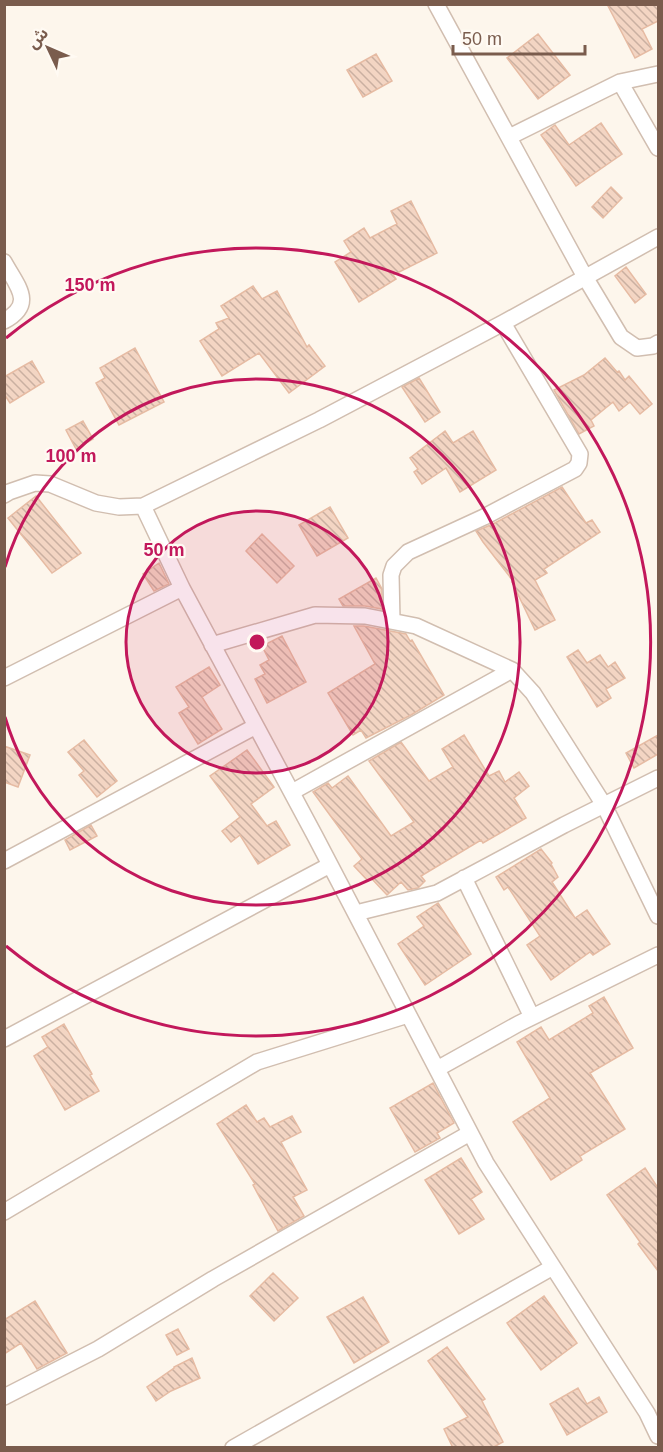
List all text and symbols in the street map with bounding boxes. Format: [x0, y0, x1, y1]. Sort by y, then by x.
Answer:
north arrow [18, 18, 78, 78]
scale bar [453, 18, 585, 56]
text: ش [24, 24, 52, 52]
text: 50 m [462, 29, 502, 49]
text: 150 m [64, 275, 116, 295]
text: 100 m [45, 446, 97, 466]
text: 50 m [143, 540, 185, 560]
centre of rings [247, 632, 267, 652]

